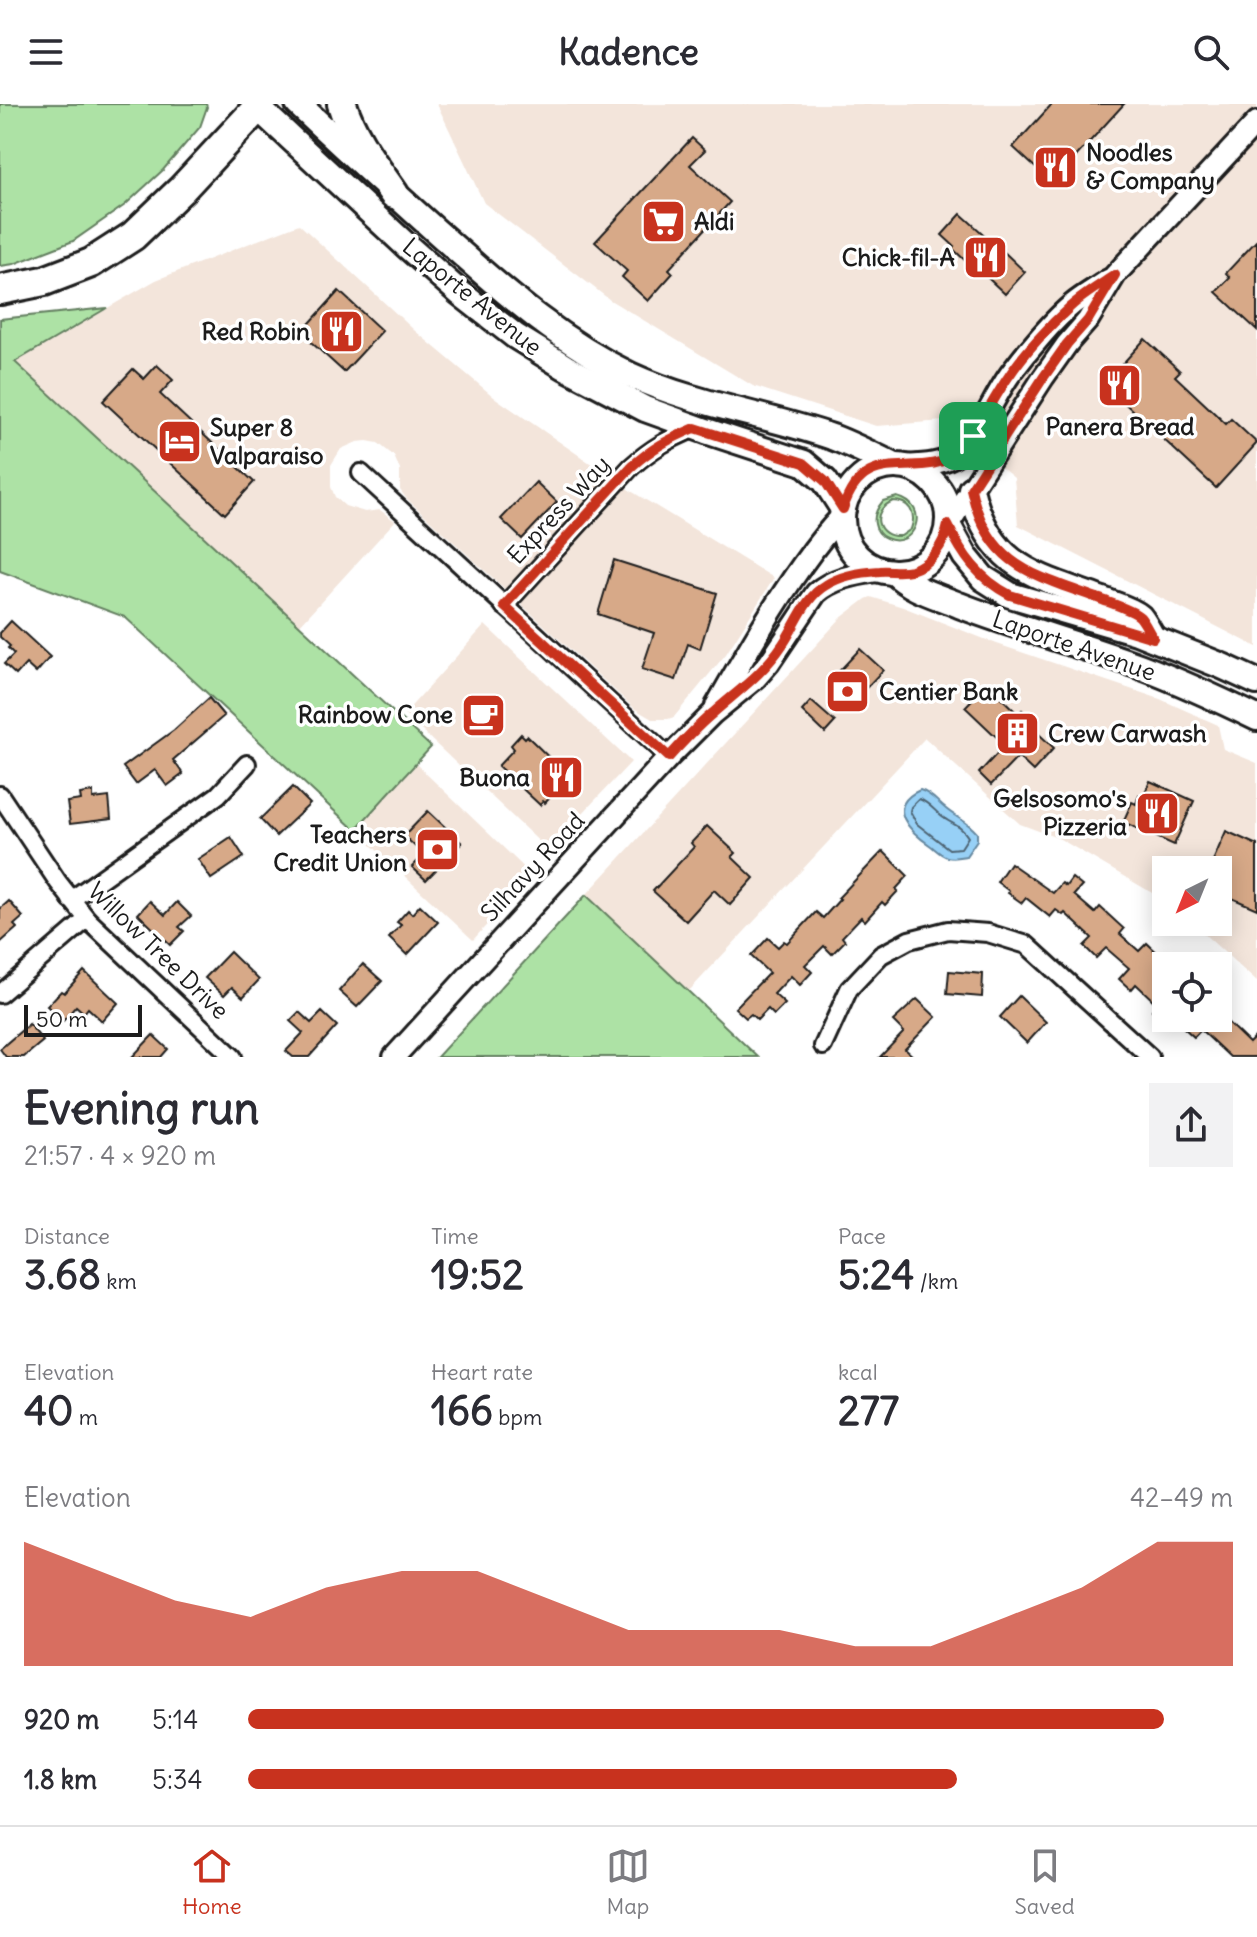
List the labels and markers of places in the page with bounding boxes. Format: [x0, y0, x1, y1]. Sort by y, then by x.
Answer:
place label: Noodles & Company [1086, 137, 1215, 195]
restaurant icon: Noodles & Company [1031, 143, 1079, 191]
supermarket icon: Aldi [639, 198, 687, 246]
place label: Aldi [694, 206, 734, 236]
restaurant icon: Chick-fil-A [962, 234, 1010, 282]
place label: Chick-fil-A [842, 242, 955, 272]
restaurant icon: Red Robin [317, 308, 365, 356]
place label: Red Robin [201, 316, 310, 346]
restaurant icon: Panera Bread [1096, 361, 1144, 409]
pin [939, 402, 1007, 470]
place label: Panera Bread [1046, 411, 1194, 441]
place label: Super 8 Valparaiso [210, 412, 324, 470]
hotel icon: Super 8 Valparaiso [155, 418, 203, 466]
bank icon: Centier Bank [824, 668, 872, 716]
place label: Centier Bank [879, 676, 1018, 706]
cafe icon: Rainbow Cone [460, 691, 508, 739]
place label: Rainbow Cone [298, 699, 453, 729]
building icon: Crew Carwash [993, 710, 1041, 758]
place label: Crew Carwash [1048, 718, 1207, 748]
restaurant icon: Buona [537, 754, 585, 802]
place label: Buona [459, 762, 530, 792]
place label: Gelsosomo's Pizzeria [993, 783, 1127, 841]
restaurant icon: Gelsosomo's Pizzeria [1134, 789, 1182, 837]
place label: Teachers Credit Union [273, 819, 407, 877]
bank icon: Teachers Credit Union [414, 825, 462, 873]

